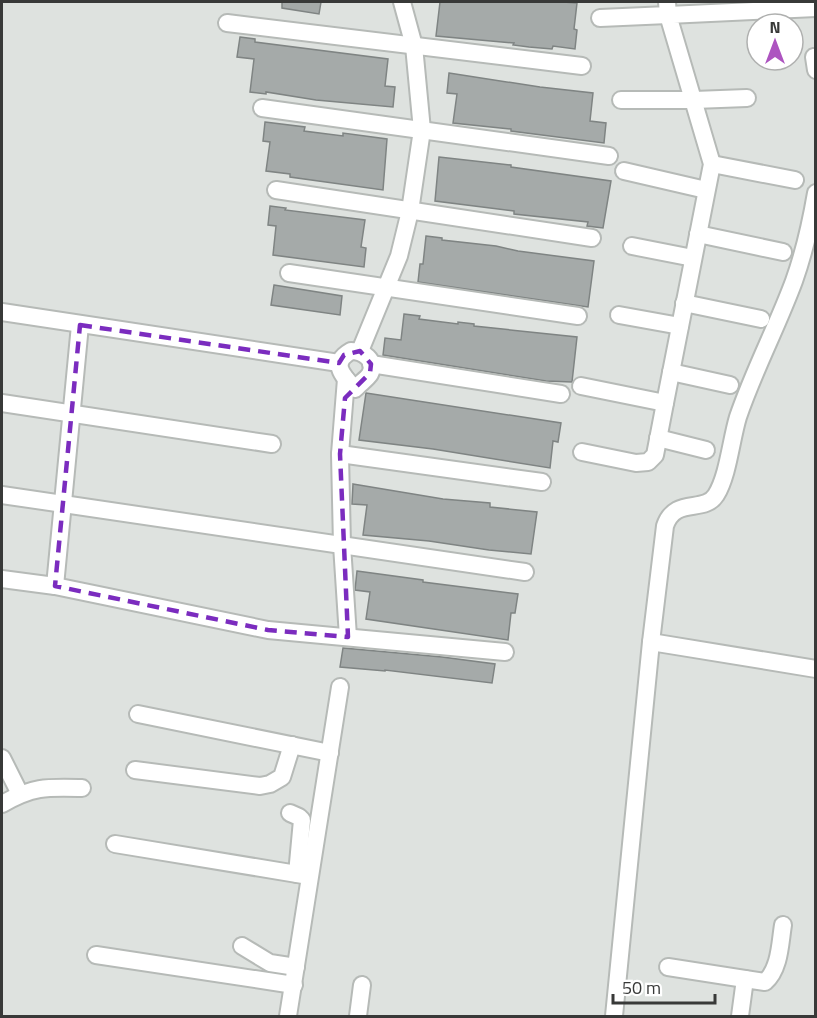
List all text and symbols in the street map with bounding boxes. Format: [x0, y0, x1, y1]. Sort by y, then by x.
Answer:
north arrow [745, 12, 805, 72]
text: N [769, 15, 781, 39]
scale bar [613, 967, 715, 1005]
text: 50 m [622, 974, 661, 1001]

